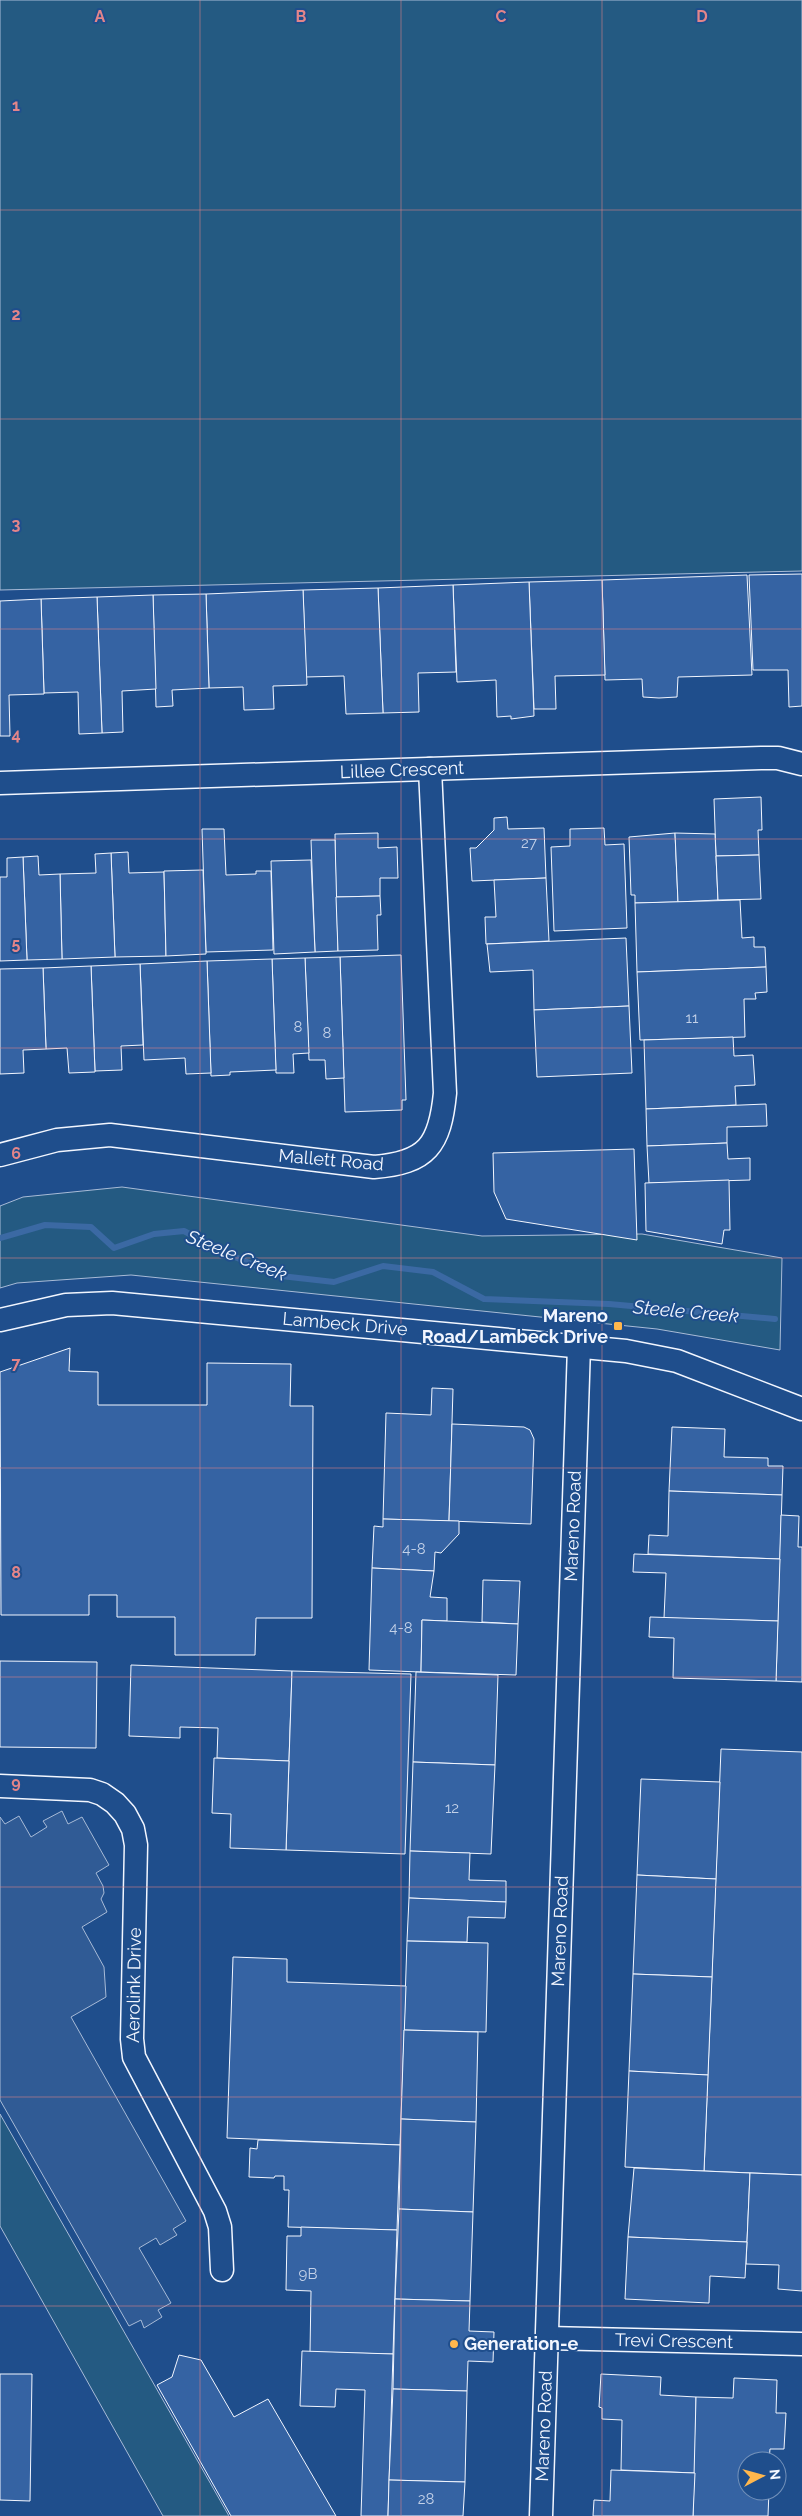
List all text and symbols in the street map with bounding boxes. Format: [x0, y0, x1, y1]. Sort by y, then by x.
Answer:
text: A [95, 7, 106, 26]
text: B [296, 7, 307, 26]
text: C [496, 7, 507, 26]
text: D [696, 7, 708, 26]
text: 1 [12, 96, 20, 115]
text: 2 [11, 305, 21, 324]
text: 3 [12, 515, 21, 534]
text: 4 [11, 725, 21, 744]
street label: Lillee Crescent [339, 757, 464, 782]
house number: 27 [521, 834, 537, 852]
text: 5 [12, 934, 21, 953]
house number: 11 [686, 1009, 699, 1027]
house number: 8 [294, 1018, 303, 1036]
house number: 8 [323, 1024, 332, 1042]
text: 6 [11, 1144, 21, 1163]
street label: Mallett Road [278, 1144, 385, 1175]
water label: Steele Creek [183, 1225, 290, 1285]
water label: Steele Creek [631, 1295, 740, 1327]
place label: Mareno Road/Lambeck Drive [422, 1305, 608, 1347]
street label: Lambeck Drive [282, 1308, 409, 1339]
marker: Mareno Road/Lambeck Drive [612, 1320, 624, 1332]
text: 7 [12, 1354, 21, 1373]
street label: Mareno Road [560, 1470, 585, 1582]
house number: 4-8 [402, 1540, 426, 1558]
text: 8 [11, 1563, 21, 1582]
house number: 4-8 [389, 1619, 413, 1637]
text: 9 [11, 1773, 21, 1792]
house number: 12 [445, 1799, 459, 1817]
street label: Mareno Road [547, 1875, 572, 1987]
street label: Aerolink Drive [122, 1927, 145, 2043]
house number: 9B [299, 2265, 317, 2283]
street label: Trevi Crescent [615, 2329, 733, 2352]
place label: Generation-e [464, 2333, 578, 2354]
marker: Generation-e [448, 2338, 460, 2350]
street label: Mareno Road [531, 2370, 556, 2482]
north arrow [737, 2451, 787, 2501]
text: N [766, 2468, 783, 2481]
house number: 28 [418, 2490, 434, 2508]

